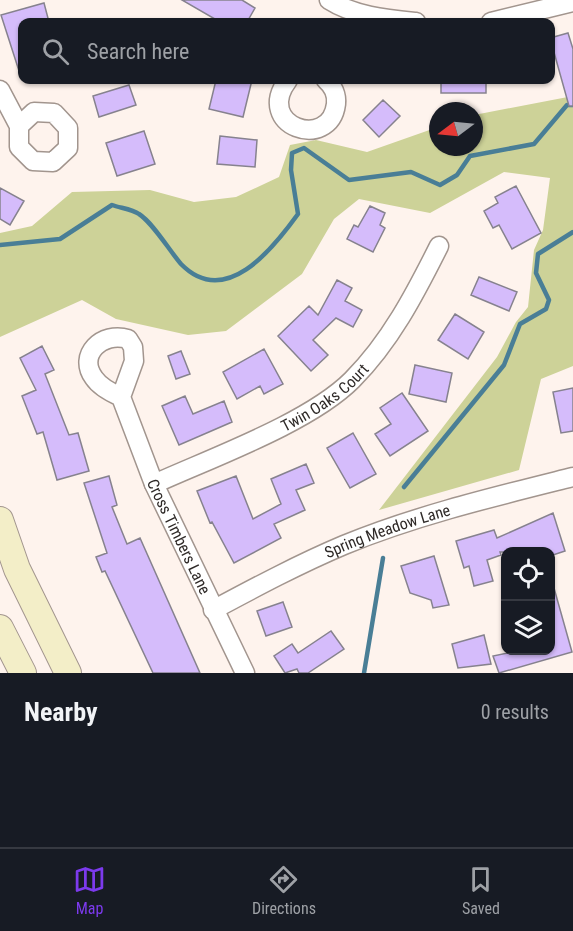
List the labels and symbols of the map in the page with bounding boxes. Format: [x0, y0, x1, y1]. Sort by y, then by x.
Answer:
north arrow [429, 102, 483, 156]
street label: Twin Oaks Court [278, 360, 372, 435]
street label: Cross Timbers Lane [143, 476, 215, 597]
street label: Spring Meadow Lane [322, 500, 452, 562]

